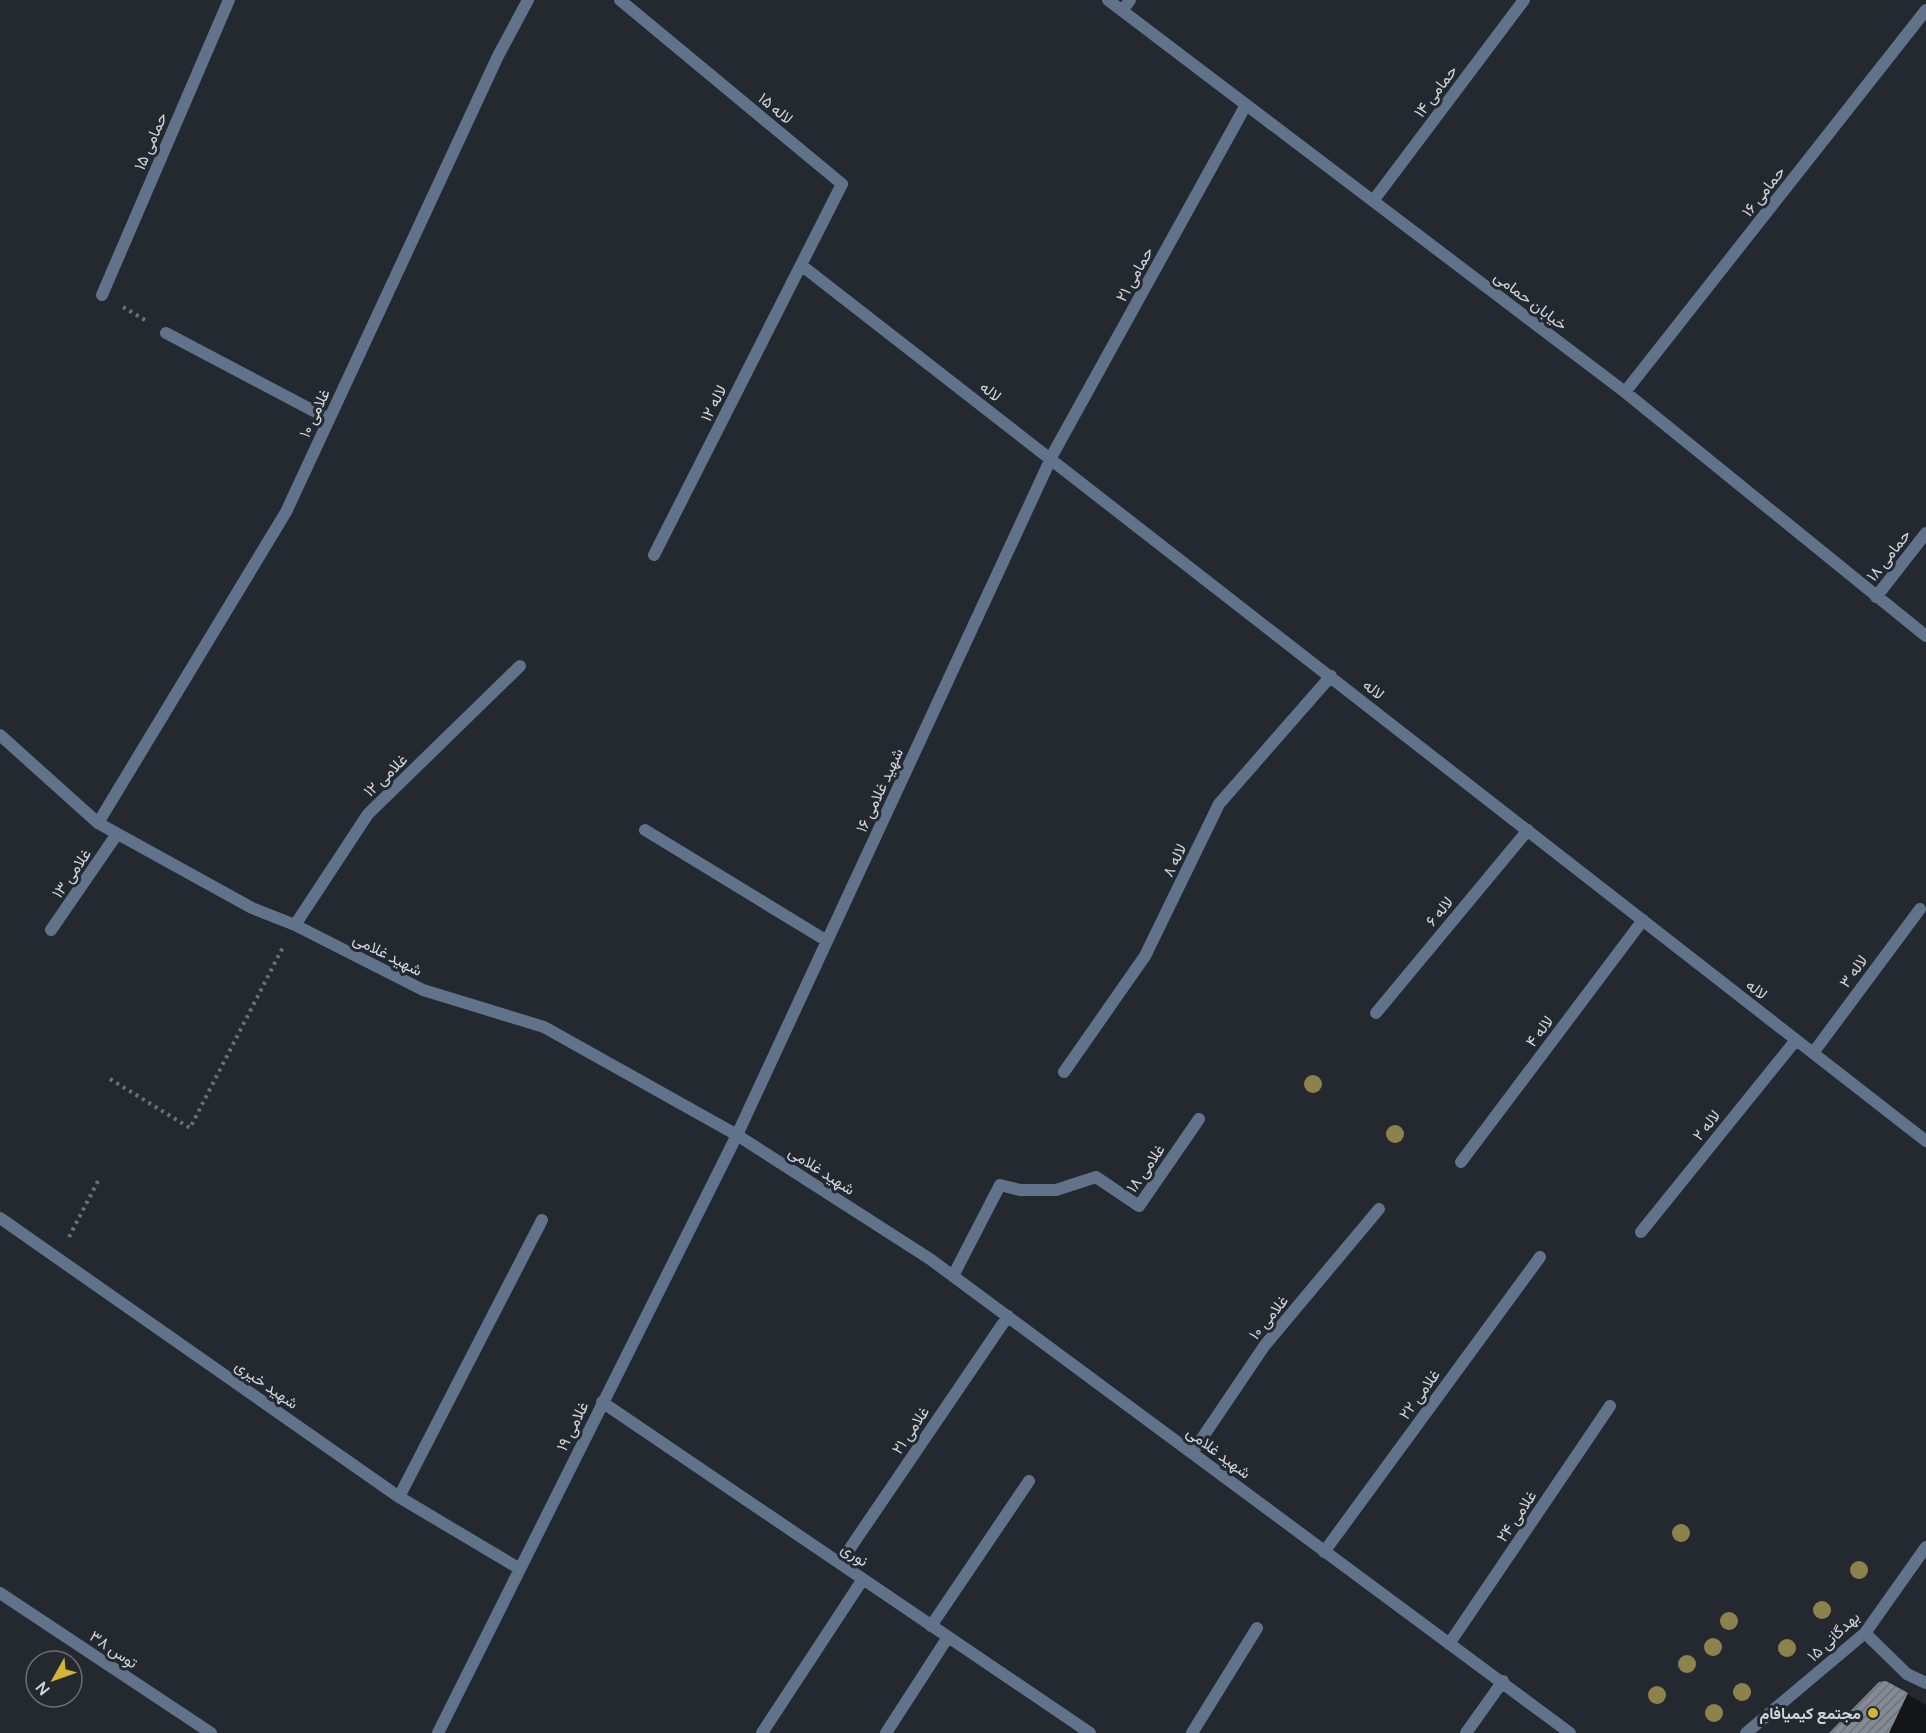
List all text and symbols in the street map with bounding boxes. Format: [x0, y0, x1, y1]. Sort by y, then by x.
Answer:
street label: حمامی ۱۴ [1408, 60, 1462, 122]
street label: لاله ۱۵ [754, 87, 798, 129]
street label: حمامی ۱۵ [128, 109, 172, 173]
street label: حمامی ۱۶ [1736, 161, 1790, 221]
street label: حمامی ۲۱ [1110, 242, 1158, 305]
street label: خیابان حمامی [1490, 265, 1573, 335]
street label: لاله [976, 376, 1006, 406]
street label: لاله ۱۲ [695, 381, 731, 425]
street label: غلامی ۱۰ [293, 385, 335, 441]
street label: حمامی ۱۸ [1861, 524, 1915, 586]
street label: لاله [1359, 674, 1389, 704]
street label: شهید غلامی ۱۶ [850, 744, 908, 836]
street label: غلامی ۱۲ [358, 749, 412, 801]
street label: لاله ۸ [1157, 840, 1191, 880]
street label: غلامی ۱۳ [46, 844, 96, 902]
street label: لاله ۶ [1420, 891, 1458, 931]
street label: شهید غلامی [349, 927, 427, 981]
street label: لاله ۳ [1834, 950, 1872, 992]
street label: لاله [1742, 974, 1772, 1004]
street label: لاله ۴ [1520, 1011, 1558, 1051]
street label: لاله ۲ [1687, 1105, 1725, 1145]
street label: غلامی ۱۸ [1120, 1139, 1170, 1197]
street label: شهید غلامی [784, 1140, 860, 1200]
street label: غلامی ۱۰ [1243, 1290, 1293, 1344]
street label: شهید خیری [231, 1354, 303, 1414]
street label: غلامی ۲۲ [1393, 1364, 1445, 1424]
street label: غلامی ۱۹ [551, 1397, 593, 1455]
street label: غلامی ۲۱ [886, 1402, 934, 1458]
street label: شهید غلامی [1182, 1421, 1256, 1483]
street label: غلامی ۲۴ [1491, 1486, 1541, 1546]
street label: نوری [837, 1537, 873, 1571]
street label: بهدگانی ۱۵ [1802, 1606, 1864, 1666]
street label: توس ۳۸ [85, 1625, 143, 1673]
north arrow [24, 1649, 84, 1709]
text: N [30, 1677, 55, 1700]
place label: مجتمع کیمیافام [1759, 1702, 1861, 1725]
marker: مجتمع کیمیافام [1866, 1706, 1880, 1720]

